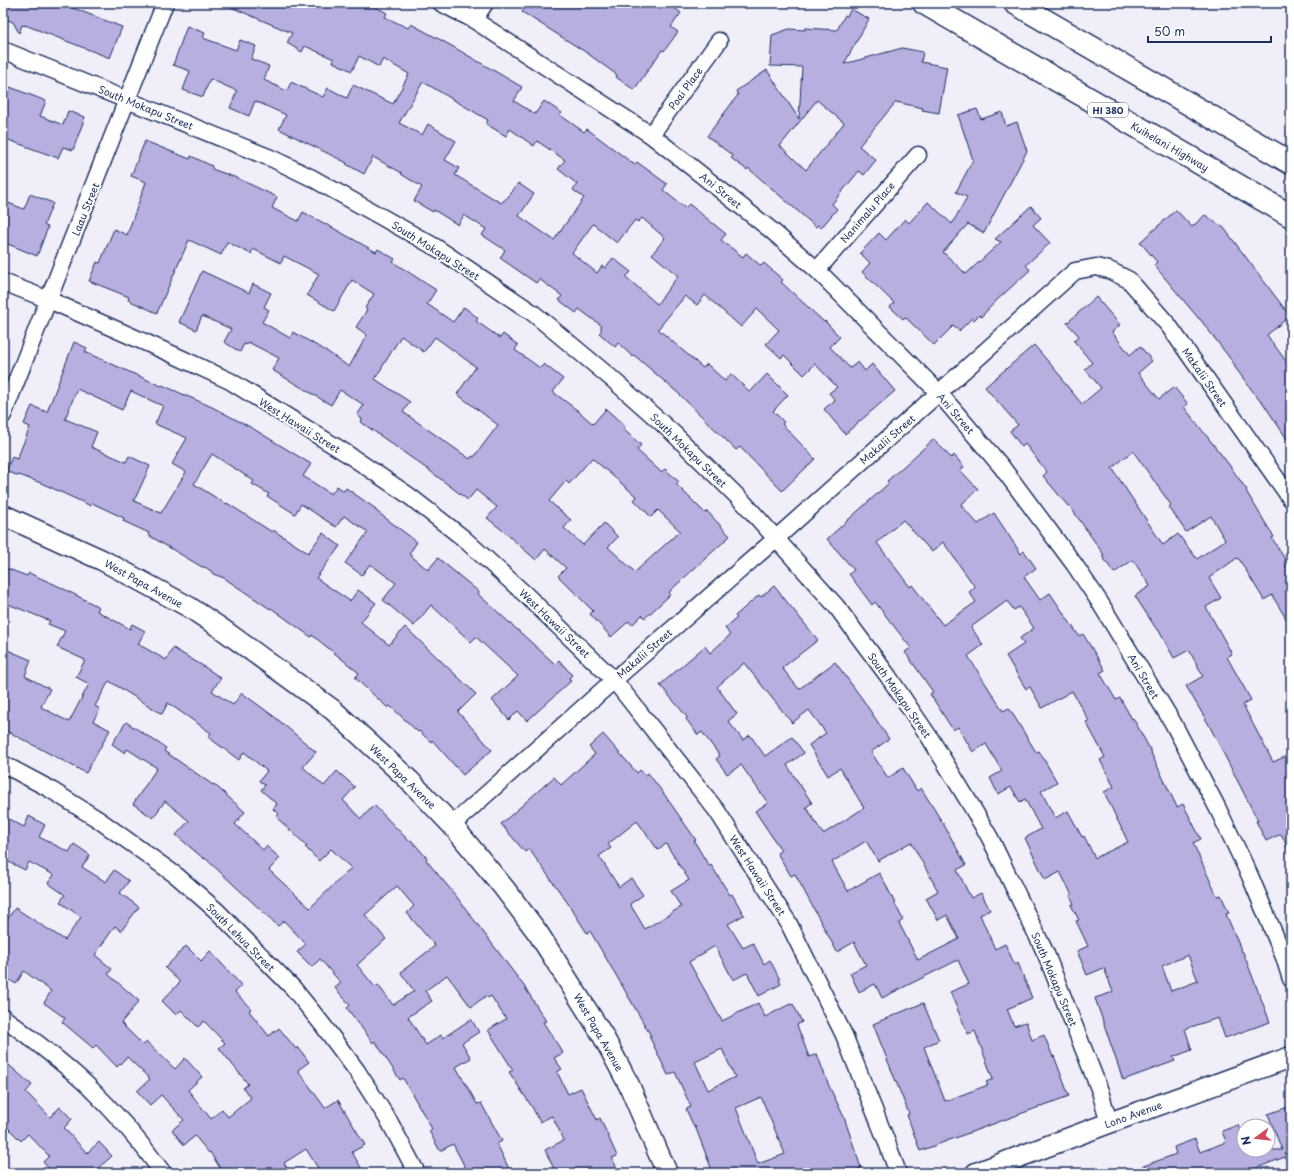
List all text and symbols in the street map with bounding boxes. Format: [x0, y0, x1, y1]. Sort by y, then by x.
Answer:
scale bar [1148, 18, 1271, 44]
text: 50 m [1154, 22, 1185, 40]
street label: Poai Place [664, 63, 706, 113]
street label: South Mokapu Street [96, 81, 196, 133]
road number: HI 380 [1088, 103, 1128, 117]
street label: Kuihelani Highway [1128, 118, 1212, 175]
street label: Ani Street [697, 168, 745, 212]
street label: Nanimalu Place [836, 178, 898, 246]
street label: Laau Street [68, 180, 102, 238]
street label: South Mokapu Street [389, 217, 483, 283]
street label: Makalii Street [1179, 344, 1231, 410]
street label: Ani Street [934, 389, 978, 437]
street label: West Hawaii Street [256, 394, 344, 456]
street label: South Mokapu Street [647, 409, 731, 491]
street label: Makalii Street [856, 411, 918, 467]
street label: West Papa Avenue [102, 555, 186, 611]
street label: West Hawaii Street [516, 585, 594, 661]
street label: Makalii Street [613, 625, 675, 681]
street label: South Mokapu Street [865, 649, 935, 741]
street label: Ani Street [1125, 651, 1163, 701]
street label: West Papa Avenue [366, 740, 440, 812]
street label: West Hawaii Street [726, 832, 790, 918]
street label: South Lehua Street [203, 899, 279, 975]
street label: South Mokapu Street [1028, 929, 1082, 1029]
street label: West Papa Avenue [571, 990, 628, 1074]
street label: Lono Avenue [1102, 1096, 1164, 1131]
north arrow [1236, 1118, 1276, 1158]
text: N [1236, 1134, 1255, 1147]

